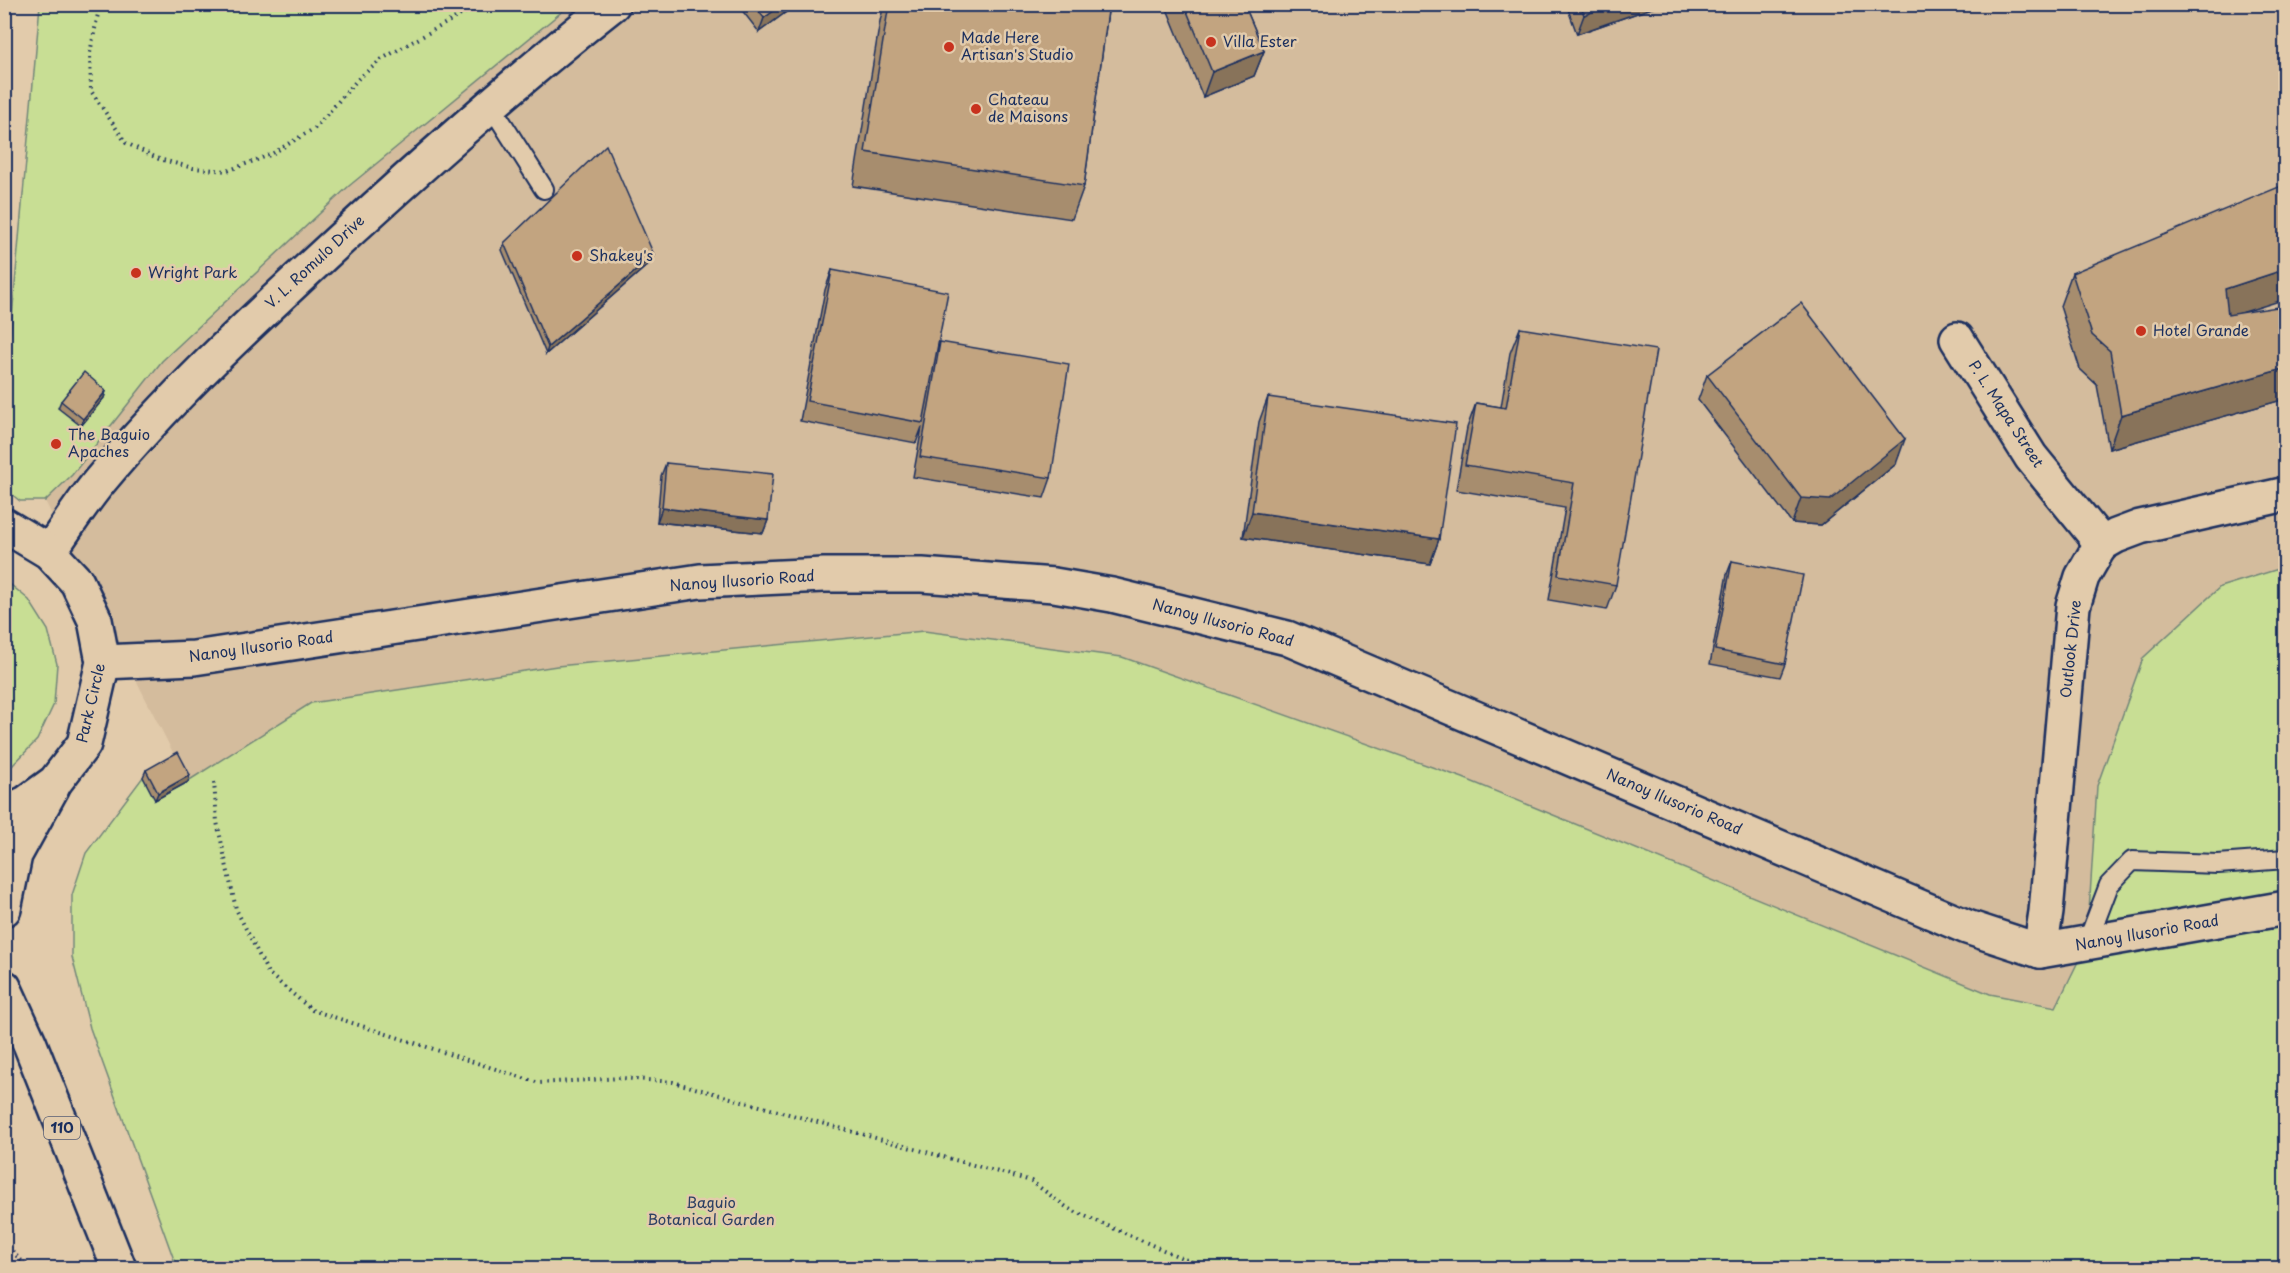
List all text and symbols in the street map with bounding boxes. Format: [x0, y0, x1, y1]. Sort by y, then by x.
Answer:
place label: Made Here Artisan's Studio [961, 25, 1074, 65]
place label: Villa Ester [1223, 29, 1297, 52]
marker: Villa Ester [1204, 35, 1218, 49]
marker: Made Here Artisan's Studio [942, 40, 956, 54]
place label: Chateau de Maisons [988, 87, 1068, 127]
marker: Chateau de Maisons [969, 102, 983, 116]
street label: V. L. Romulo Drive [259, 209, 369, 313]
place label: Shakey's [589, 243, 653, 266]
marker: Shakey's [570, 249, 584, 263]
place label: Wright Park [148, 260, 237, 283]
marker: Wright Park [129, 266, 143, 280]
place label: Hotel Grande [2153, 318, 2249, 341]
marker: Hotel Grande [2134, 324, 2148, 338]
street label: P. L. Mapa Street [1964, 355, 2051, 471]
place label: The Baguio Apaches [68, 422, 150, 462]
marker: The Baguio Apaches [49, 437, 63, 451]
street label: Nanoy Ilusorio Road [669, 563, 815, 596]
street label: Nanoy Ilusorio Road [1150, 592, 1296, 651]
street label: Outlook Drive [2053, 599, 2086, 699]
street label: Nanoy Ilusorio Road [187, 624, 334, 667]
street label: Park Circle [69, 660, 110, 745]
street label: Nanoy Ilusorio Road [1603, 762, 1746, 840]
street label: Nanoy Ilusorio Road [2073, 908, 2220, 955]
road number: 110 [44, 1117, 80, 1139]
park label: Baguio Botanical Garden [647, 1190, 775, 1230]

